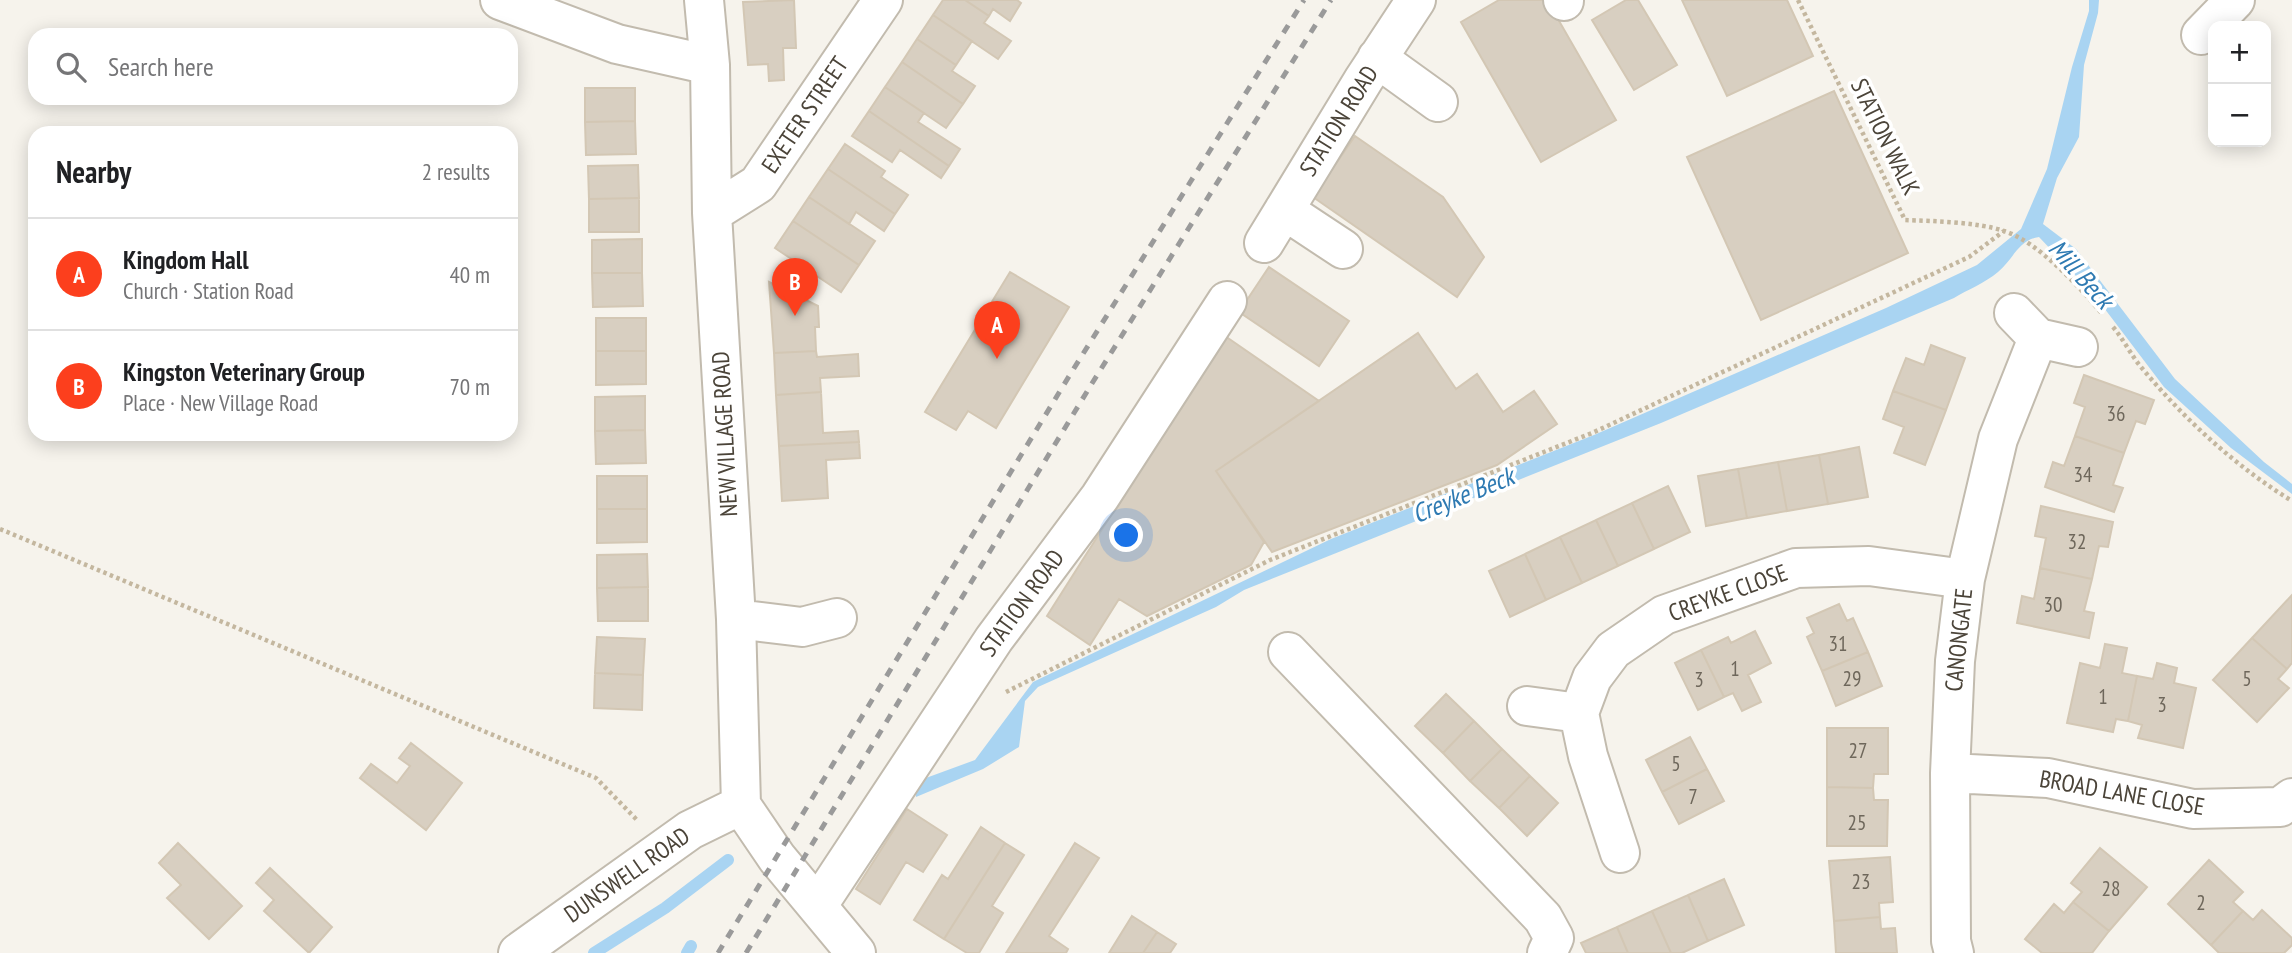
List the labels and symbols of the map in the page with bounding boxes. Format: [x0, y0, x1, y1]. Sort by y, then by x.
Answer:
street label: EXETER STREET [754, 50, 855, 179]
street label: STATION ROAD [1292, 60, 1385, 182]
street label: STATION WALK [1844, 74, 1927, 200]
water label: Mill Beck [2042, 232, 2123, 317]
pin: B [772, 258, 818, 316]
pin: A [974, 301, 1020, 359]
street label: NEW VILLAGE ROAD [705, 351, 744, 518]
house number: 36 [2107, 400, 2125, 427]
water label: Creyke Beck [1407, 458, 1521, 530]
house number: 34 [2074, 461, 2093, 488]
your location [1109, 518, 1143, 552]
house number: 32 [2068, 528, 2086, 555]
street label: STATION ROAD [972, 543, 1071, 662]
street label: CREYKE CLOSE [1664, 557, 1792, 628]
street label: CANONGATE [1938, 587, 1979, 693]
house number: 30 [2044, 591, 2062, 618]
house number: 31 [1829, 630, 1847, 657]
house number: 1 [1730, 655, 1740, 682]
house number: 29 [1843, 665, 1861, 692]
house number: 5 [2242, 665, 2252, 692]
house number: 3 [1694, 666, 1704, 693]
house number: 1 [2098, 683, 2108, 710]
house number: 3 [2157, 691, 2167, 718]
house number: 27 [1849, 737, 1867, 764]
house number: 5 [1671, 750, 1681, 777]
street label: BROAD LANE CLOSE [2037, 763, 2207, 822]
house number: 7 [1688, 783, 1698, 810]
house number: 25 [1848, 809, 1866, 836]
street label: DUNSWELL ROAD [558, 820, 696, 929]
house number: 23 [1852, 868, 1870, 895]
house number: 28 [2102, 875, 2120, 902]
house number: 2 [2196, 889, 2206, 916]

